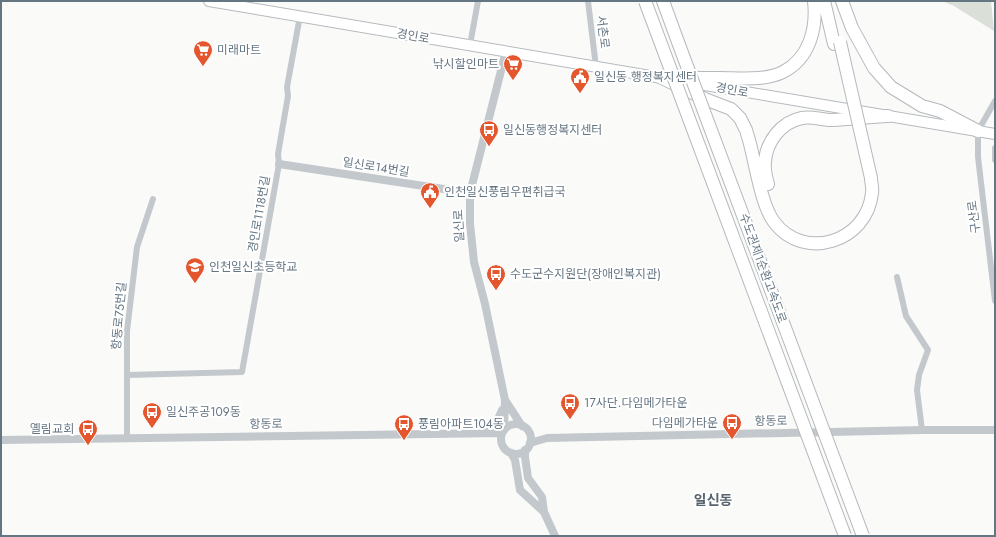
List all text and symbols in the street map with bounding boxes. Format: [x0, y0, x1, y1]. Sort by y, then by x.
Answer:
street label: 서촌로 [592, 14, 614, 50]
street label: 경인로 [395, 24, 431, 48]
supermarket icon: 미래마트 [192, 39, 214, 67]
place label: 미래마트 [217, 41, 261, 59]
supermarket icon: 낚시할인마트 [502, 53, 524, 81]
place label: 낚시할인마트 [433, 55, 499, 73]
public building icon: 일신동 행정복지센터 [569, 66, 591, 94]
place label: 일신동 행정복지센터 [594, 68, 697, 86]
street label: 경인로 [714, 78, 750, 102]
bus stop icon: 일신동행정복지센터 [478, 119, 500, 147]
place label: 일신동행정복지센터 [503, 121, 602, 139]
street label: 일신로14번길 [341, 153, 411, 181]
street label: 경인로1118번길 [243, 174, 275, 254]
public building icon: 인천일신풍림우편취급국 [419, 181, 441, 209]
place label: 인천일신풍림우편취급국 [444, 183, 565, 201]
street label: 구산로 [963, 199, 985, 235]
street label: 일신로 [449, 209, 469, 243]
street label: 수도권제1순환고속도로 [735, 211, 791, 325]
school or university icon: 인천일신초등학교 [184, 256, 206, 284]
place label: 인천일신초등학교 [209, 258, 297, 276]
bus stop icon: 수도군수지원단(장애인복지관) [485, 263, 507, 291]
place label: 수도군수지원단(장애인복지관) [510, 265, 661, 283]
street label: 항동로75번길 [107, 281, 131, 351]
bus stop icon: 17사단.다임메가타운 [559, 392, 581, 420]
place label: 17사단.다임메가타운 [584, 394, 688, 412]
bus stop icon: 일신주공109동 [141, 401, 163, 429]
place label: 일신주공109동 [166, 403, 241, 421]
bus stop icon: 다임메가타운 [721, 412, 743, 440]
street label: 항동로 [754, 412, 788, 430]
bus stop icon: 풍림아파트104동 [393, 413, 415, 441]
place label: 다임메가타운 [652, 414, 718, 432]
street label: 항동로 [249, 415, 283, 433]
place label: 풍림아파트104동 [418, 415, 504, 433]
bus stop icon: 옐림교회 [77, 418, 99, 446]
place label: 옐림교회 [30, 420, 74, 438]
district label: 일신동 [694, 490, 732, 510]

